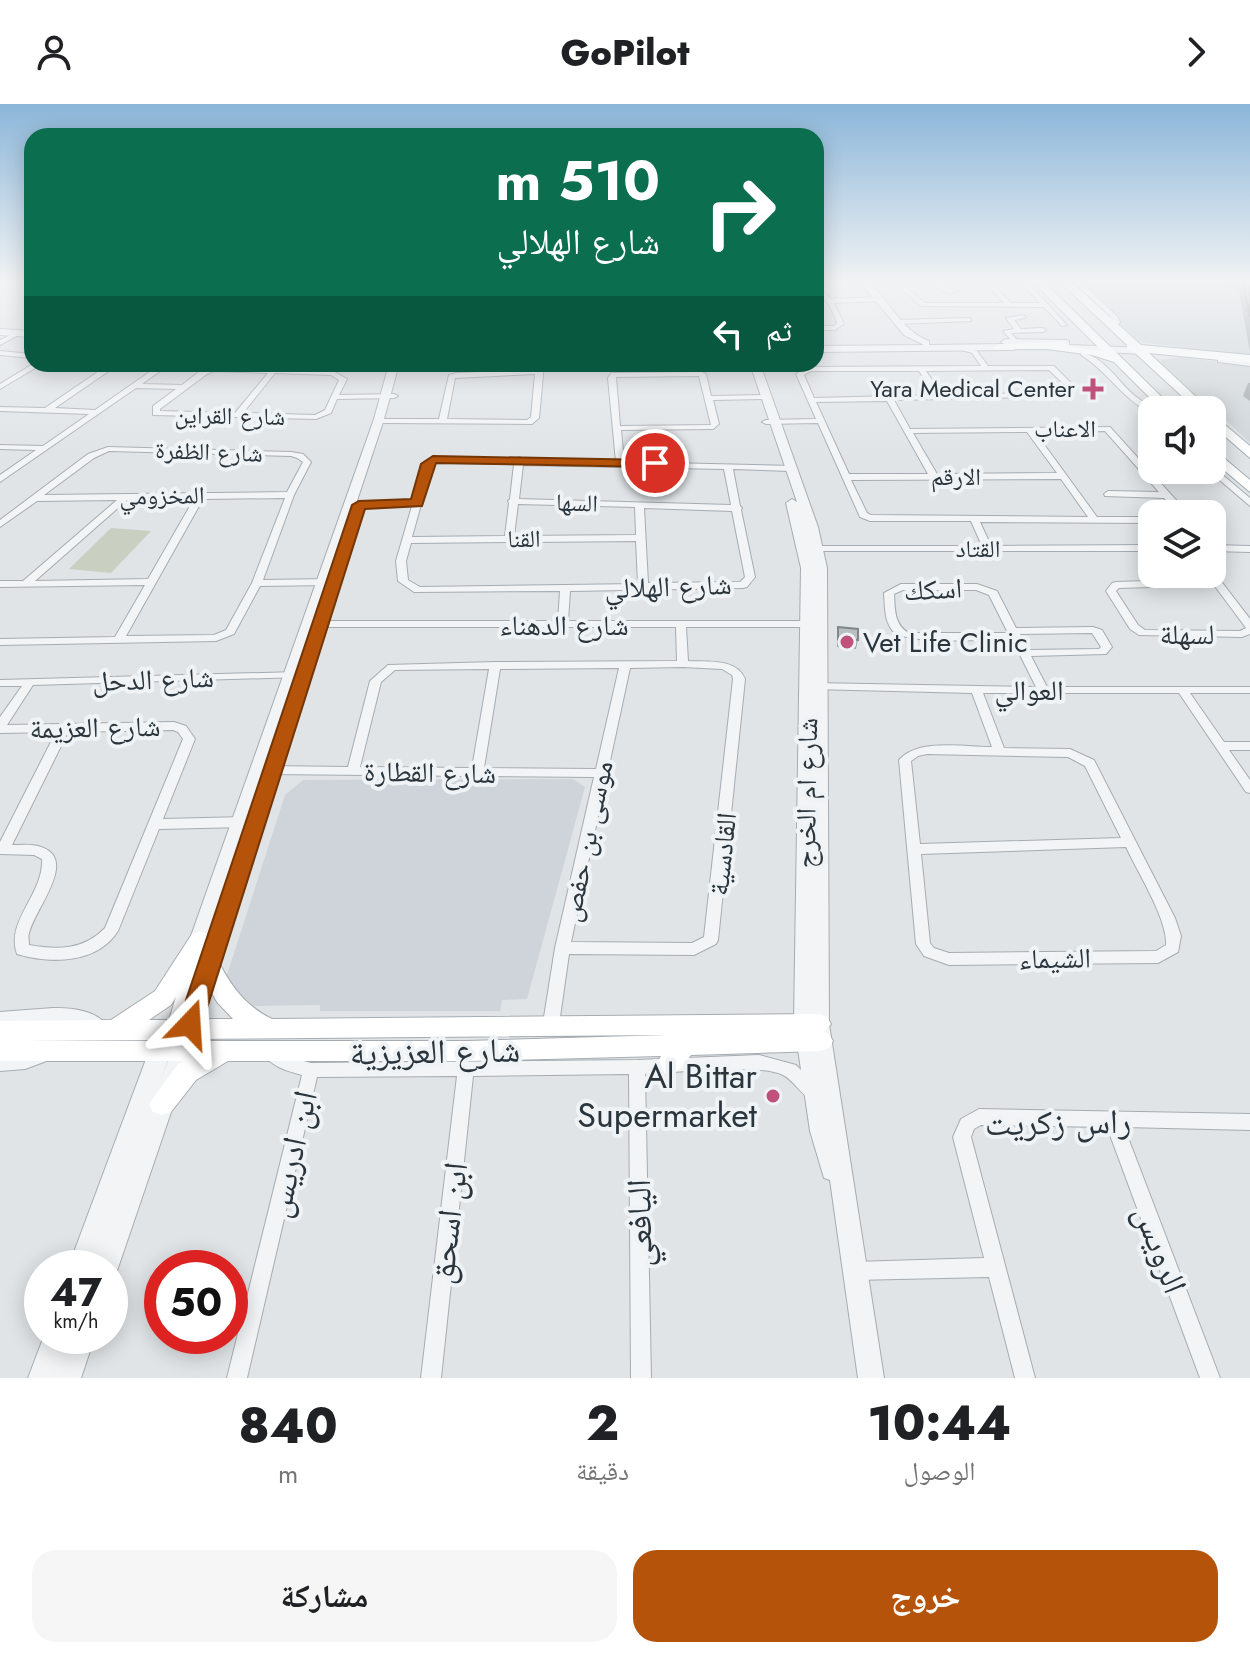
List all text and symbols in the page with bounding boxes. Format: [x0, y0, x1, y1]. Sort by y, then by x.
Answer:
text: GoPilot [561, 26, 689, 78]
icon: person [32, 30, 76, 74]
icon: forward [1174, 30, 1218, 74]
text: 510 m [496, 140, 660, 221]
icon: right [688, 160, 792, 264]
text: شارع الهلالي [497, 215, 660, 267]
text: ثم [766, 309, 792, 352]
icon: left [706, 312, 750, 356]
place label: Yara Medical Center [870, 371, 1076, 406]
marker: Yara Medical Center [1082, 378, 1104, 400]
map controls [1138, 396, 1226, 588]
button: sound [1138, 396, 1226, 484]
street label: شارع القراين [174, 397, 286, 434]
street label: الاعناب [1034, 411, 1096, 446]
pin [621, 429, 689, 497]
street label: شارع الظفرة [155, 432, 263, 471]
icon: arrive [633, 441, 677, 485]
street label: الارقم [931, 459, 981, 494]
street label: المخزومي [119, 477, 205, 516]
street label: السها [555, 484, 599, 521]
button: layers [1138, 500, 1226, 588]
street label: القنا [507, 521, 541, 556]
street label: القتاد [956, 531, 1000, 566]
street label: شارع الهلالي [604, 564, 732, 611]
street label: اسكك [903, 567, 963, 612]
street label: شارع الدهناء [499, 605, 629, 646]
street label: لسهلة [1160, 614, 1214, 655]
place label: Vet Life Clinic [863, 622, 1028, 663]
marker: Vet Life Clinic [838, 633, 856, 651]
street label: شارع الدحل [91, 657, 215, 702]
street label: العوالي [994, 670, 1064, 713]
street label: شارع العزيمة [29, 706, 161, 749]
street label: شارع ام الخرج [785, 717, 828, 869]
street label: شارع القطارة [364, 751, 496, 794]
street label: موسى بن حفص [549, 757, 624, 925]
street label: القادسية [698, 810, 747, 898]
street label: الشيماء [1019, 937, 1091, 980]
position arrow [148, 982, 232, 1066]
street label: شارع العزيزية [349, 1026, 521, 1077]
place label: Al Bittar Supermarket [577, 1052, 757, 1140]
street label: ابن ادريس [253, 1086, 330, 1223]
marker: Al Bittar Supermarket [764, 1087, 782, 1105]
street label: راس زكريت [984, 1097, 1132, 1148]
street label: ابن اسحق [417, 1159, 480, 1287]
street label: اليافعي [614, 1179, 667, 1267]
street label: الرويس [1121, 1198, 1200, 1301]
speed limit sign: 50 [144, 1250, 248, 1354]
text: 47 [50, 1263, 102, 1321]
text: km/h [53, 1307, 99, 1336]
text: 2 [586, 1389, 619, 1458]
text: 10:44 [867, 1389, 1012, 1458]
text: 840 [239, 1392, 338, 1461]
text: دقيقة [576, 1452, 629, 1490]
text: الوصول [903, 1452, 975, 1490]
text: m [278, 1455, 298, 1493]
button: مشاركة [32, 1550, 617, 1642]
button: خروج [633, 1550, 1218, 1642]

